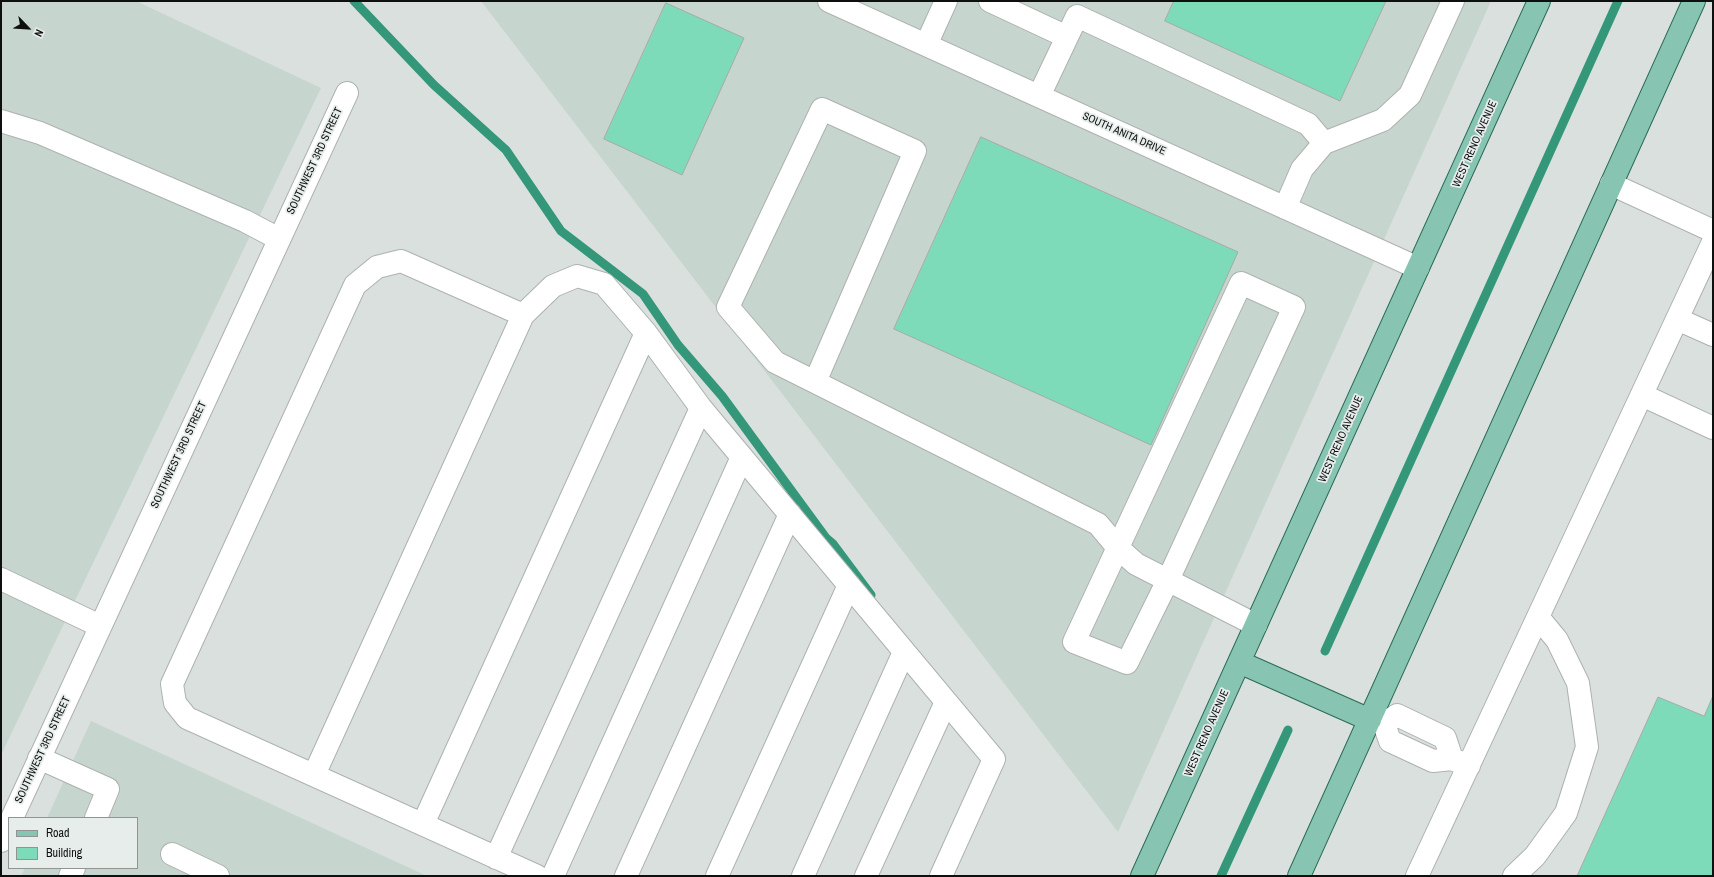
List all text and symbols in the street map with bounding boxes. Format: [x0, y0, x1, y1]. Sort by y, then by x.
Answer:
north arrow [8, 8, 48, 48]
text: N [31, 27, 47, 39]
street label: WEST RENO AVENUE [1450, 99, 1500, 189]
street label: SOUTHWEST 3RD STREET [284, 106, 346, 216]
street label: SOUTH ANITA DRIVE [1080, 110, 1168, 158]
street label: WEST RENO AVENUE [1316, 394, 1366, 484]
street label: SOUTHWEST 3RD STREET [148, 400, 210, 510]
street label: WEST RENO AVENUE [1182, 688, 1232, 778]
street label: SOUTHWEST 3RD STREET [12, 695, 74, 805]
legend [8, 817, 138, 869]
text: Road [46, 825, 70, 841]
text: Building [46, 845, 82, 861]

